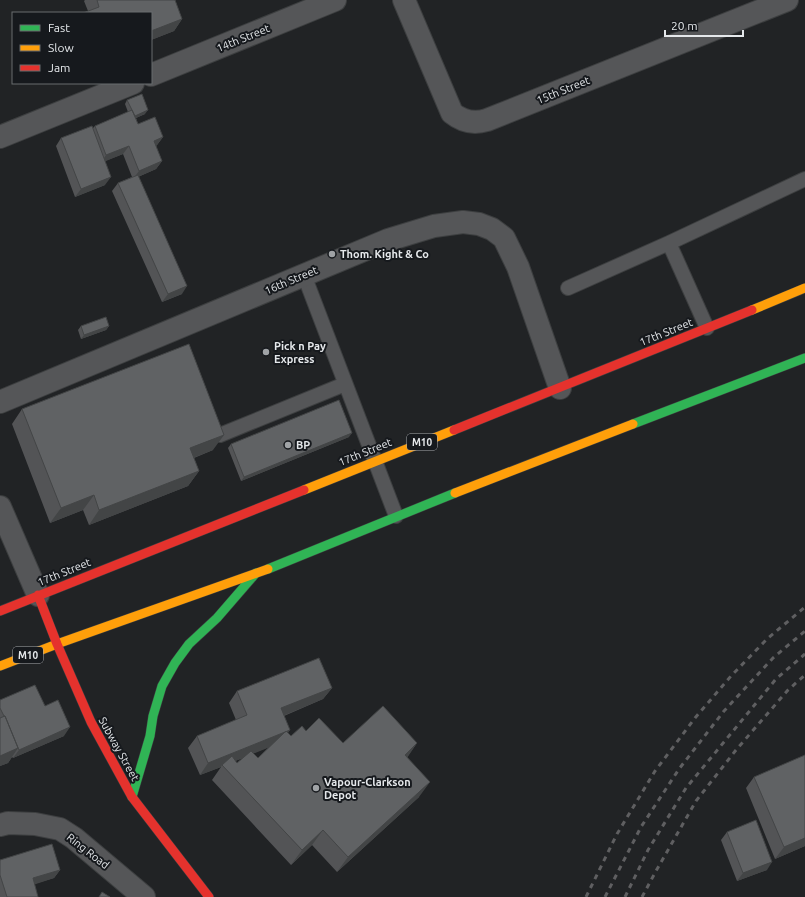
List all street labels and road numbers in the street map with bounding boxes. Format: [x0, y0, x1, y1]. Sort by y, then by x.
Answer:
street label: 14th Street [215, 22, 272, 54]
street label: 15th Street [535, 74, 592, 106]
street label: 16th Street [263, 263, 320, 297]
street label: 17th Street [638, 316, 695, 348]
road number: M10 [407, 434, 437, 450]
street label: 17th Street [337, 436, 394, 468]
street label: 17th Street [36, 556, 93, 588]
road number: M10 [13, 647, 43, 663]
street label: Subway Street [96, 715, 142, 784]
street label: Ring Road [65, 831, 111, 871]

